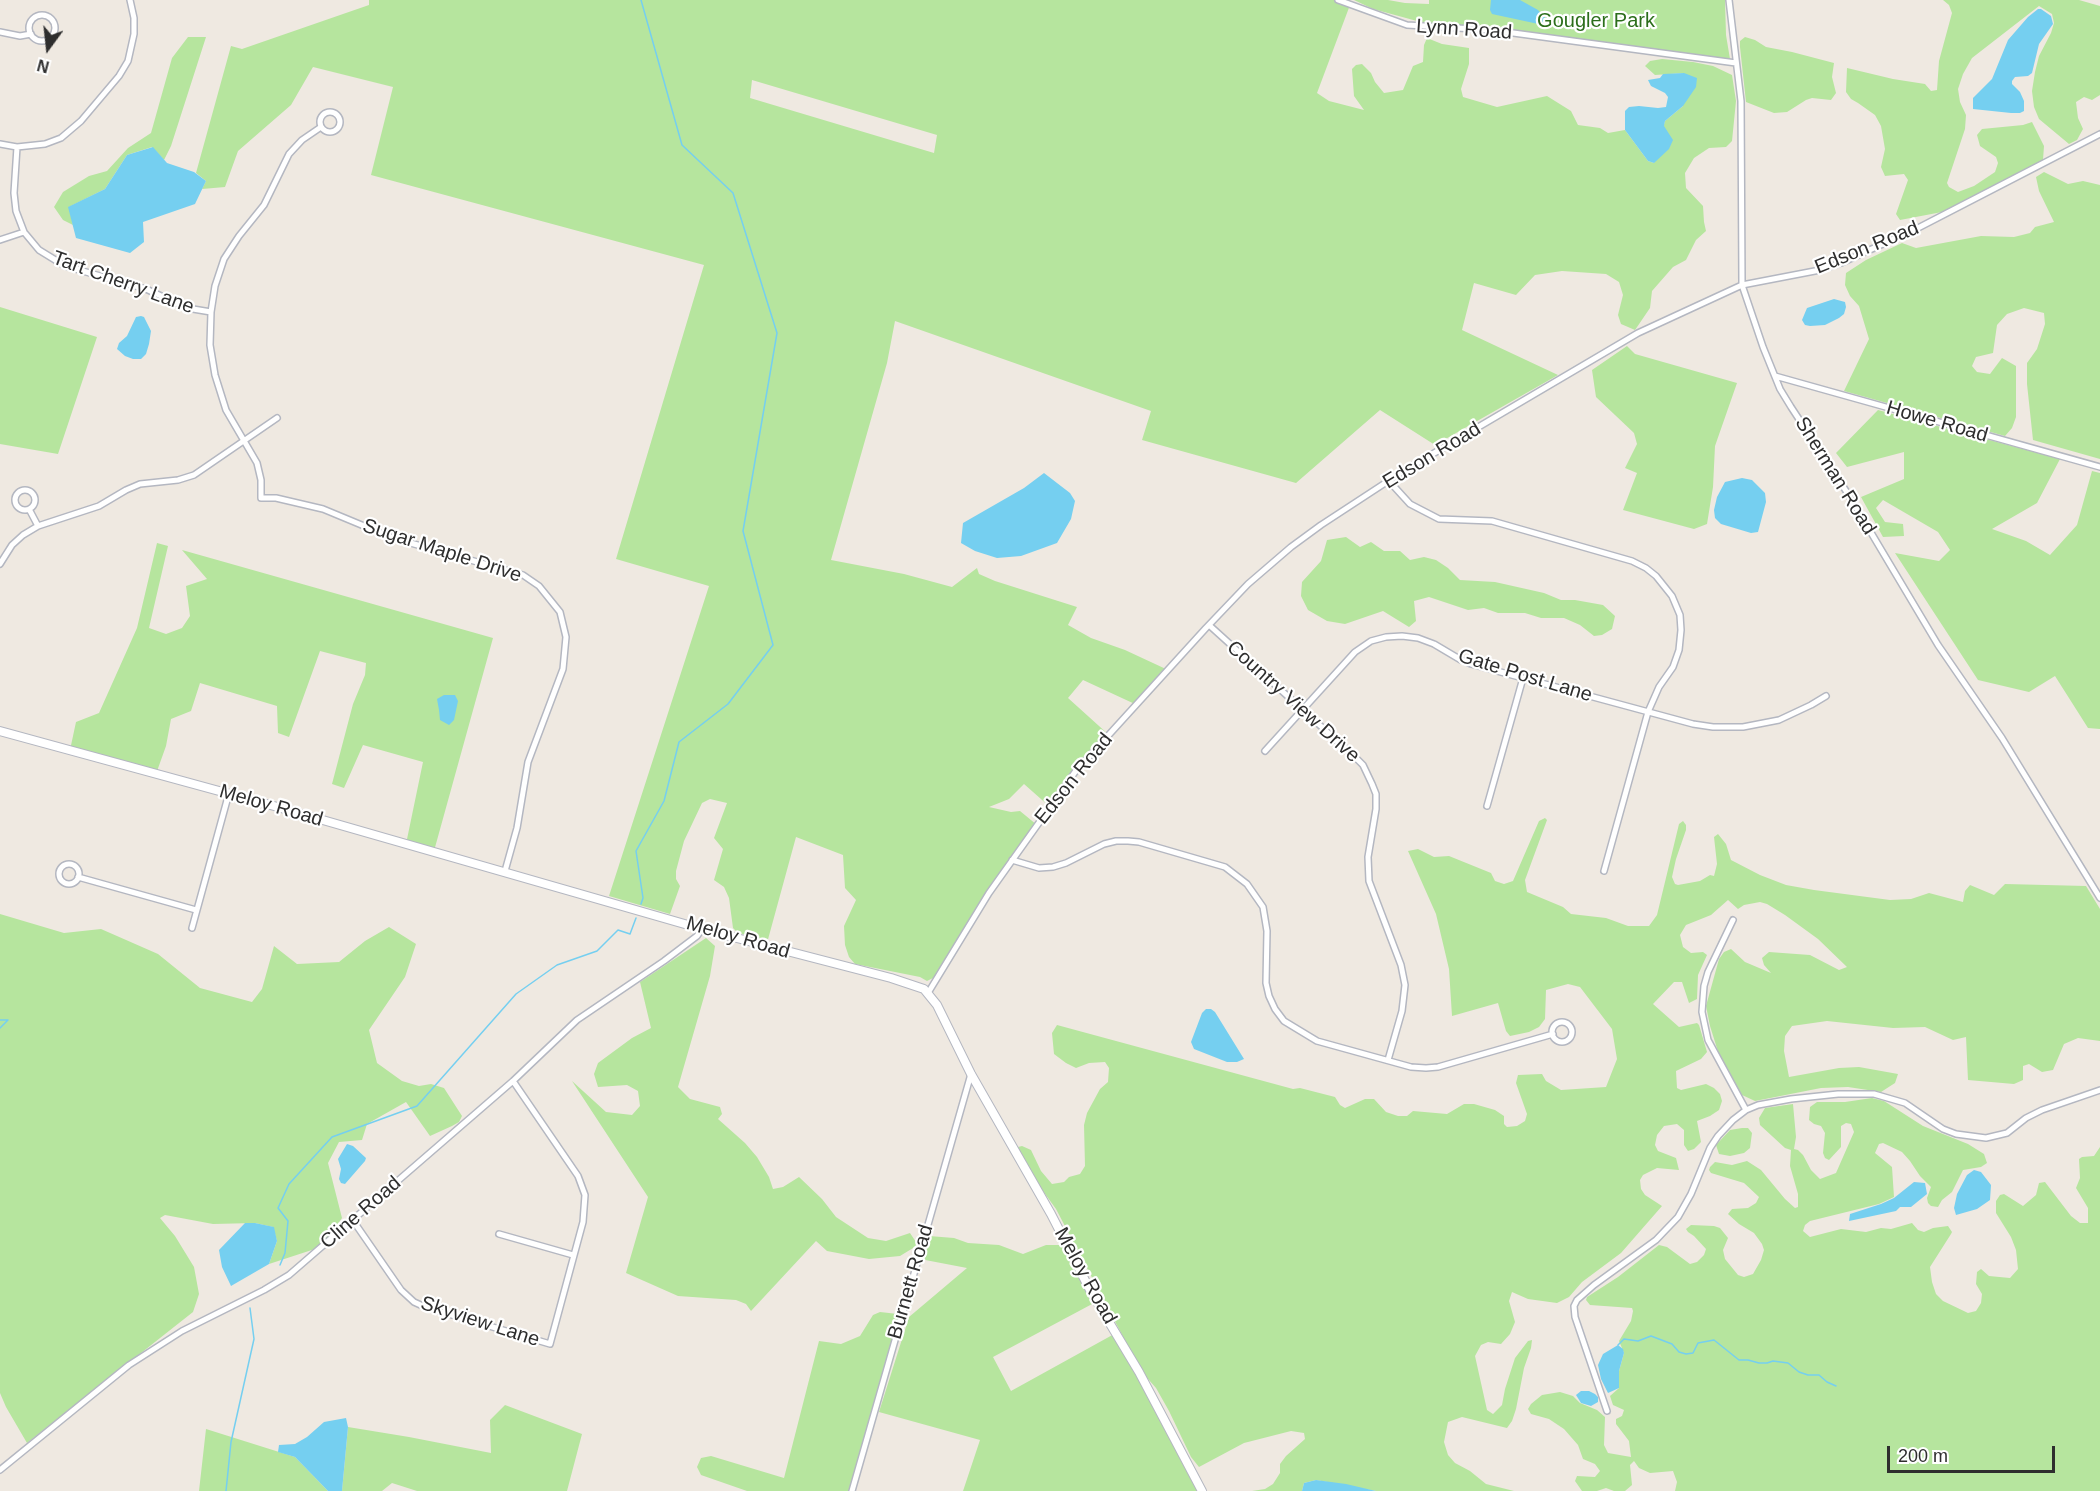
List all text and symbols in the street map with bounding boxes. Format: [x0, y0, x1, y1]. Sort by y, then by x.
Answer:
park label: Gougler Park [1537, 9, 1655, 33]
street label: Lynn Road [1415, 15, 1513, 45]
north arrow [18, 18, 78, 78]
text: N [35, 56, 51, 76]
street label: Edson Road [1811, 216, 1923, 280]
street label: Tart Cherry Lane [49, 246, 197, 320]
street label: Howe Road [1883, 396, 1991, 448]
street label: Sherman Road [1789, 413, 1881, 539]
street label: Edson Road [1379, 417, 1485, 495]
street label: Sugar Maple Drive [360, 514, 524, 588]
street label: Country View Drive [1222, 636, 1364, 768]
street label: Gate Post Lane [1455, 644, 1595, 708]
street label: Edson Road [1030, 729, 1118, 829]
street label: Meloy Road [216, 780, 326, 832]
street label: Meloy Road [683, 912, 793, 964]
street label: Cline Road [316, 1171, 406, 1255]
street label: Burnett Road [883, 1222, 939, 1342]
street label: Meloy Road [1049, 1224, 1121, 1328]
street label: Skyview Lane [418, 1292, 542, 1352]
scale bar [1890, 1434, 2058, 1472]
text: 200 m [1898, 1446, 1948, 1466]

